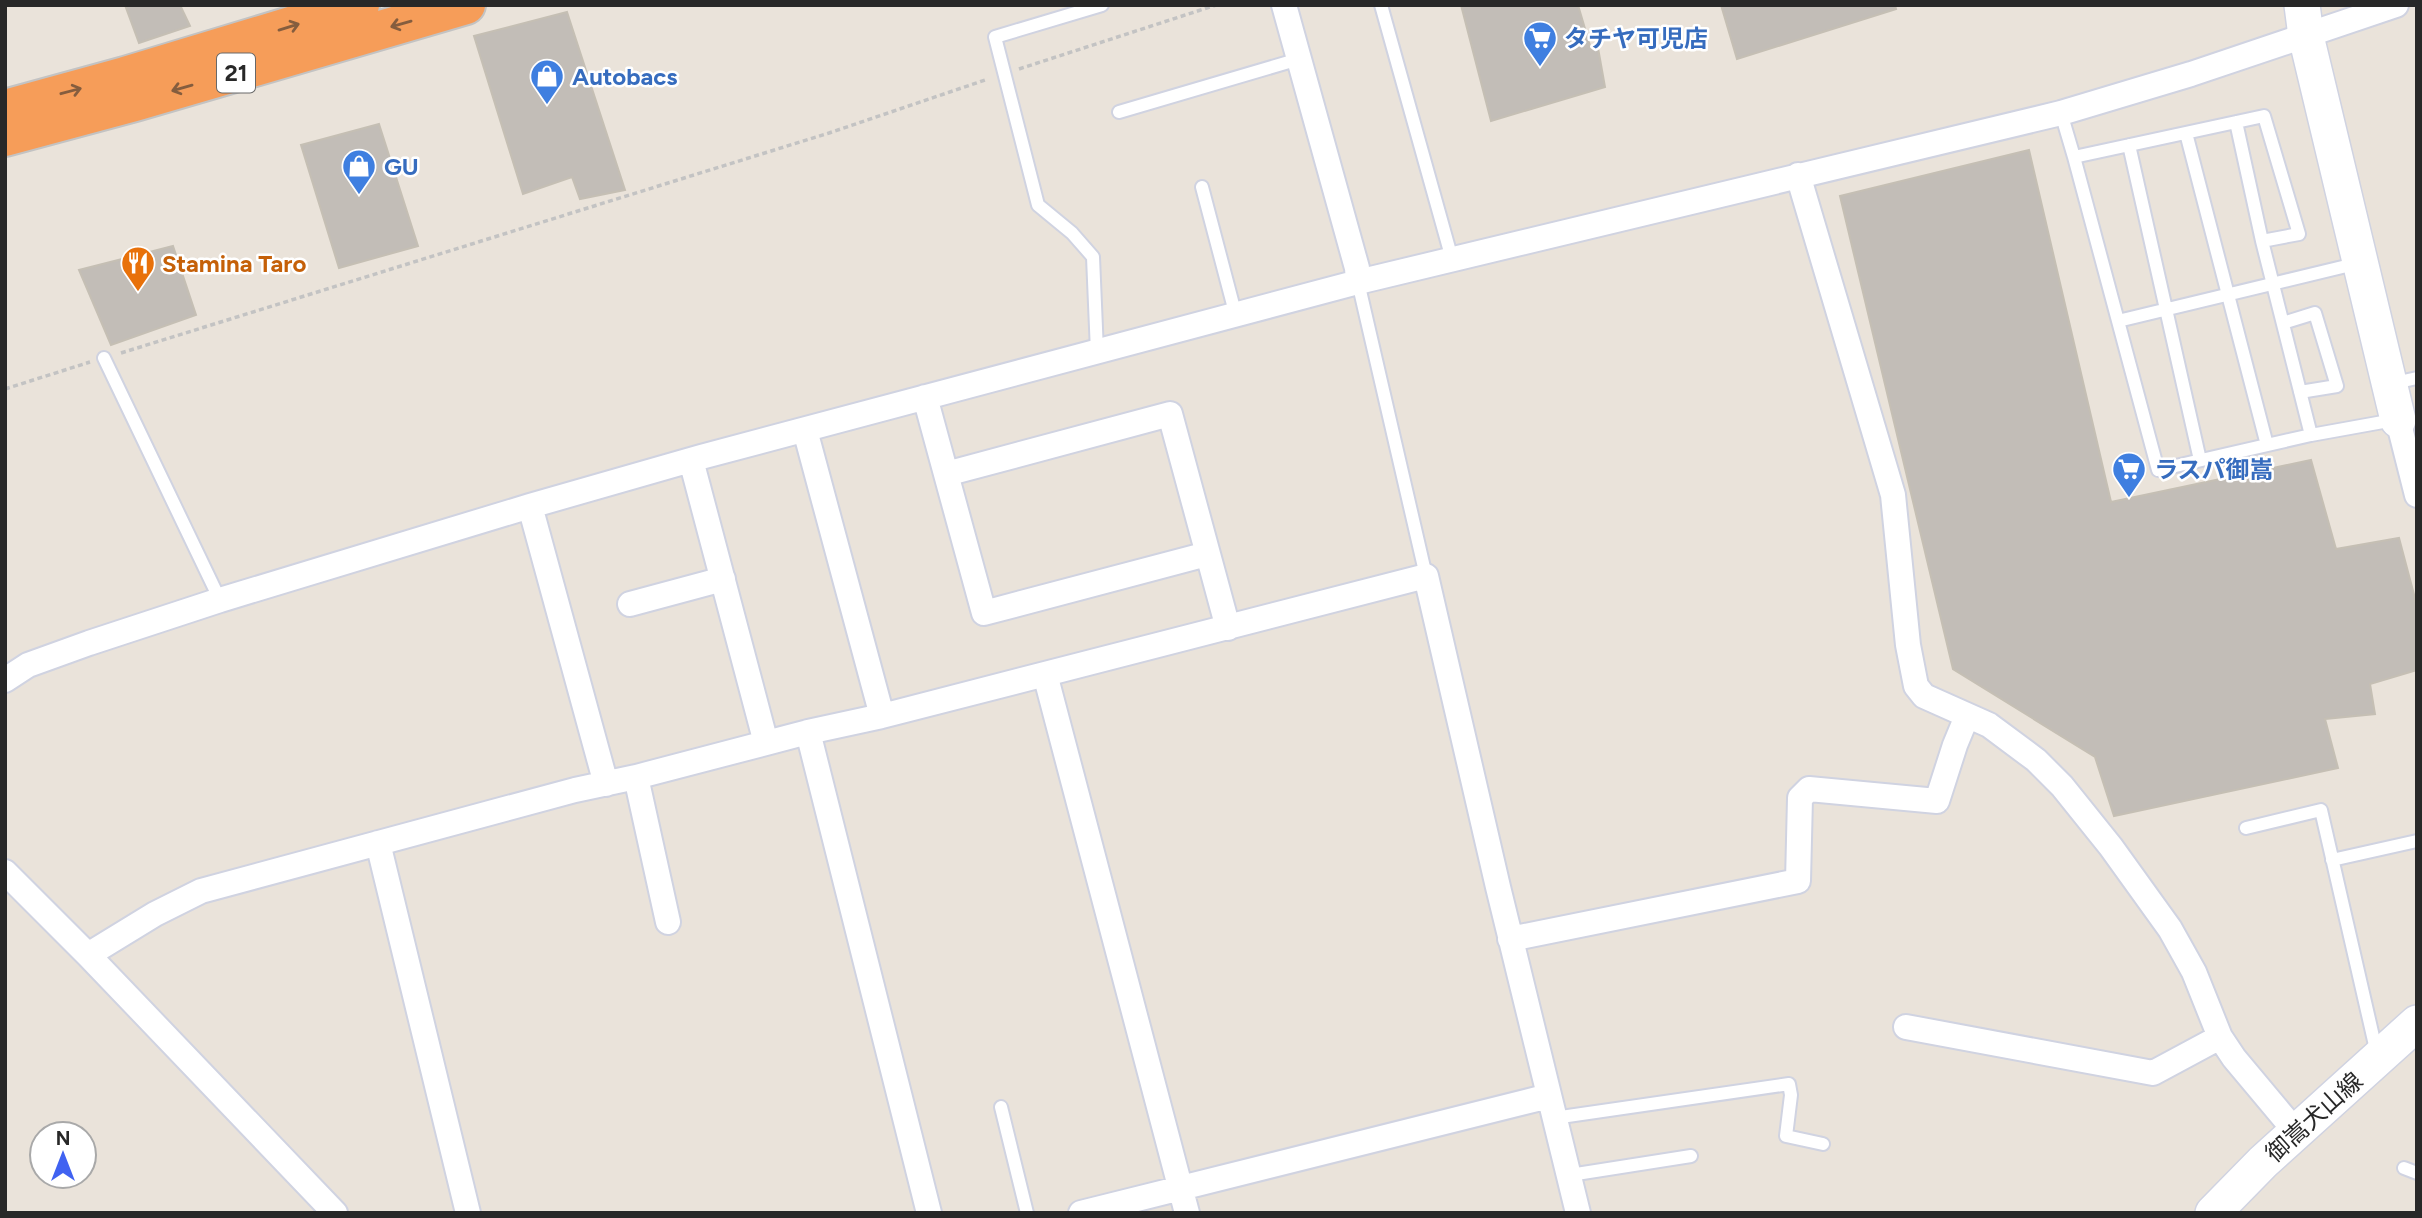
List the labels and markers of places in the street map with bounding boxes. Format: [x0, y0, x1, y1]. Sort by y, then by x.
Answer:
supermarket icon: タチヤ可児店 [1521, 19, 1559, 68]
place label: タチヤ可児店 [1564, 24, 1708, 53]
shop icon: Autobacs [528, 57, 566, 106]
place label: Autobacs [572, 62, 678, 91]
shop icon: GU [340, 147, 378, 196]
place label: GU [384, 152, 419, 181]
restaurant icon: Stamina Taro [119, 244, 157, 293]
place label: Stamina Taro [162, 249, 306, 278]
supermarket icon: ラスパ御嵩 [2110, 450, 2148, 499]
place label: ラスパ御嵩 [2154, 455, 2274, 484]

